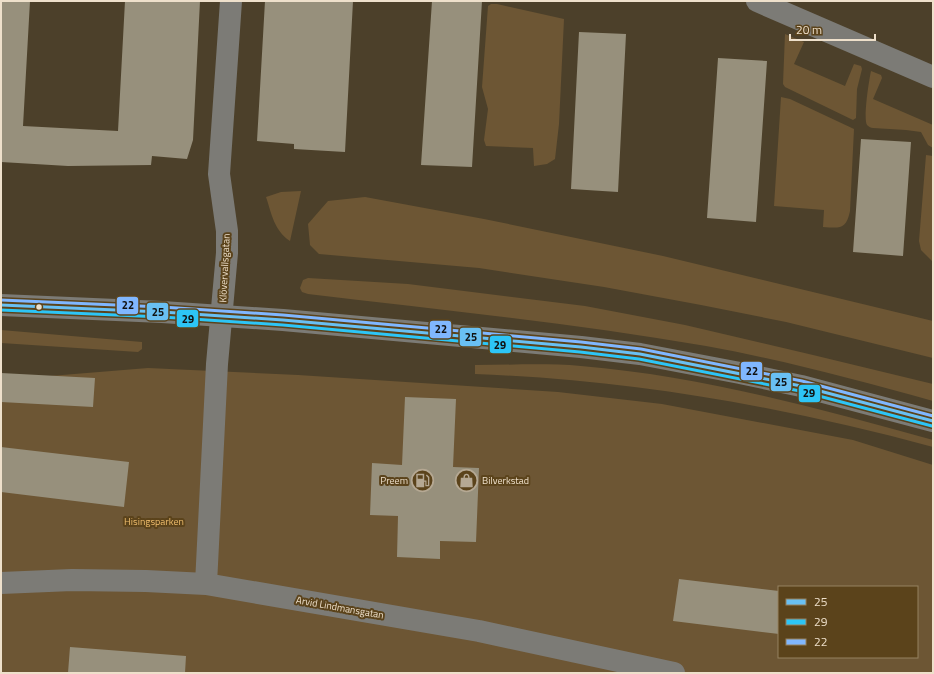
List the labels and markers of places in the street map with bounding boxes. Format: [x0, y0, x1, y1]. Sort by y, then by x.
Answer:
unlabelled marker [34, 302, 44, 312]
fuel station icon: Preem [410, 467, 436, 493]
shop icon: Bilverkstad [453, 467, 479, 493]
place label: Preem [380, 473, 408, 488]
place label: Bilverkstad [482, 473, 529, 488]

